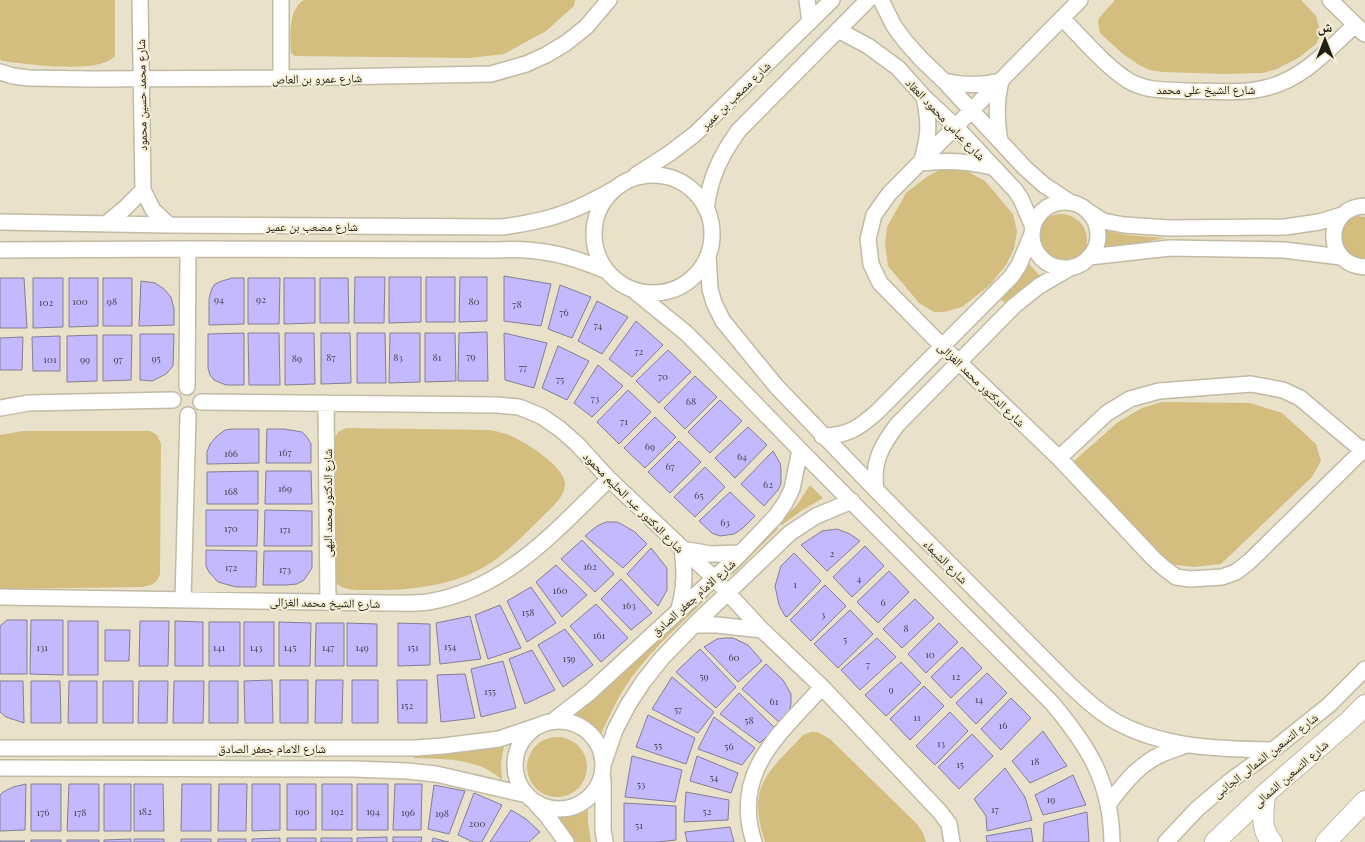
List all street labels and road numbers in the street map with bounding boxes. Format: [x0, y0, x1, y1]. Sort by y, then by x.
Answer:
street label: شارع محمد حسين محمود [132, 39, 151, 151]
street label: شارع مصعب بن عمير [696, 57, 774, 134]
street label: شارع عمرو بن العاص [272, 69, 362, 88]
street label: شارع عباس محمود العقاد [902, 74, 990, 164]
street label: شارع الشيخ على محمد [1157, 81, 1256, 98]
street label: شارع مصعب بن عمير [265, 218, 358, 235]
street label: شارع الدكتور محمد الغزالى [934, 338, 1029, 431]
street label: شارع الدكتور عبد الحليم محمود [579, 448, 688, 557]
street label: شارع الدكتور محمد البهى [319, 449, 336, 557]
street label: شارع الشيماء [920, 535, 972, 587]
street label: شارع الامام جعفر الصادق [648, 555, 739, 640]
street label: شارع الشيخ محمد الغزالى [270, 593, 380, 612]
street label: شارع التسعين الشمالى الجانبى [1210, 710, 1320, 800]
street label: شارع التسعين الشمالى [1249, 736, 1331, 810]
street label: شارع الامام جعفر الصادق [218, 740, 326, 757]

